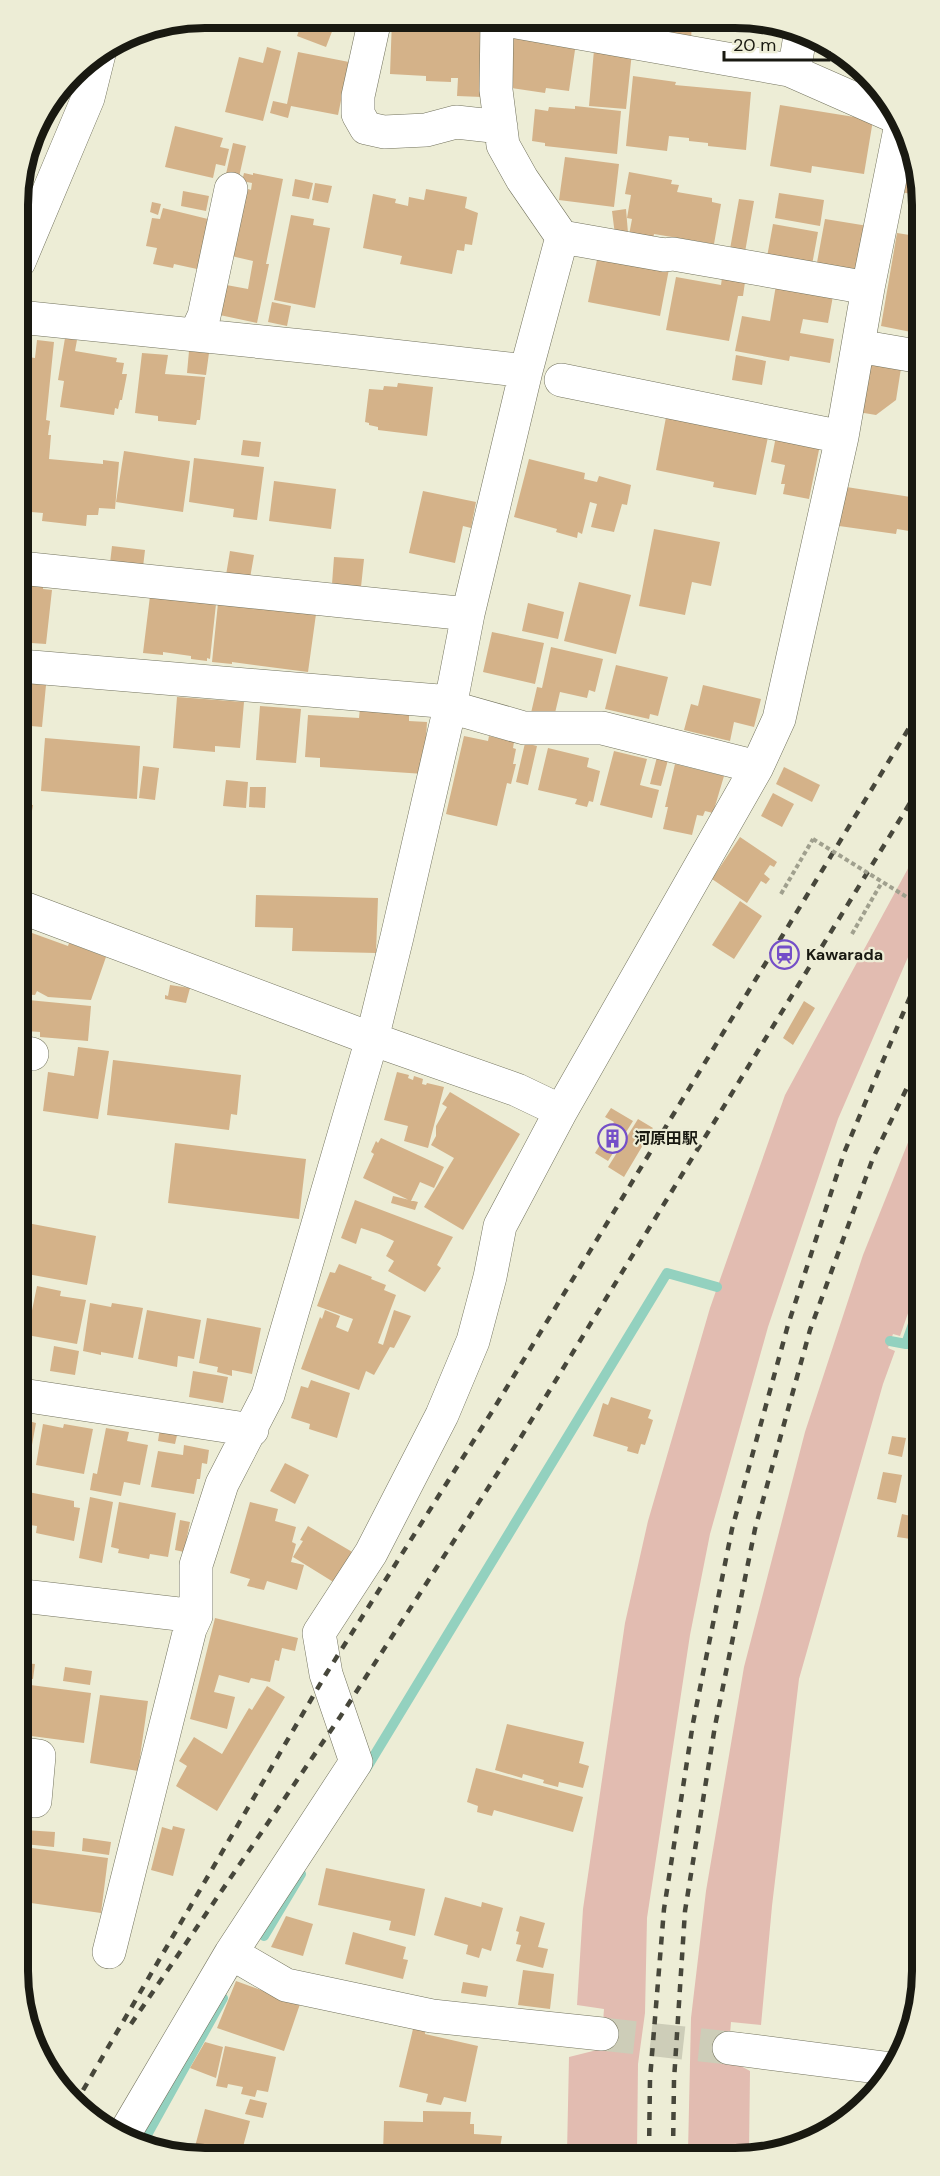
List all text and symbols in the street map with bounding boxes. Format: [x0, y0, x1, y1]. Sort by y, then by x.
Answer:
scale bar [724, 24, 829, 62]
text: 20 m [733, 33, 776, 57]
station icon: Kawarada [769, 938, 801, 970]
place label: Kawarada [806, 944, 883, 965]
building icon: 河原田駅 [597, 1122, 629, 1154]
place label: 河原田駅 [634, 1128, 698, 1149]

